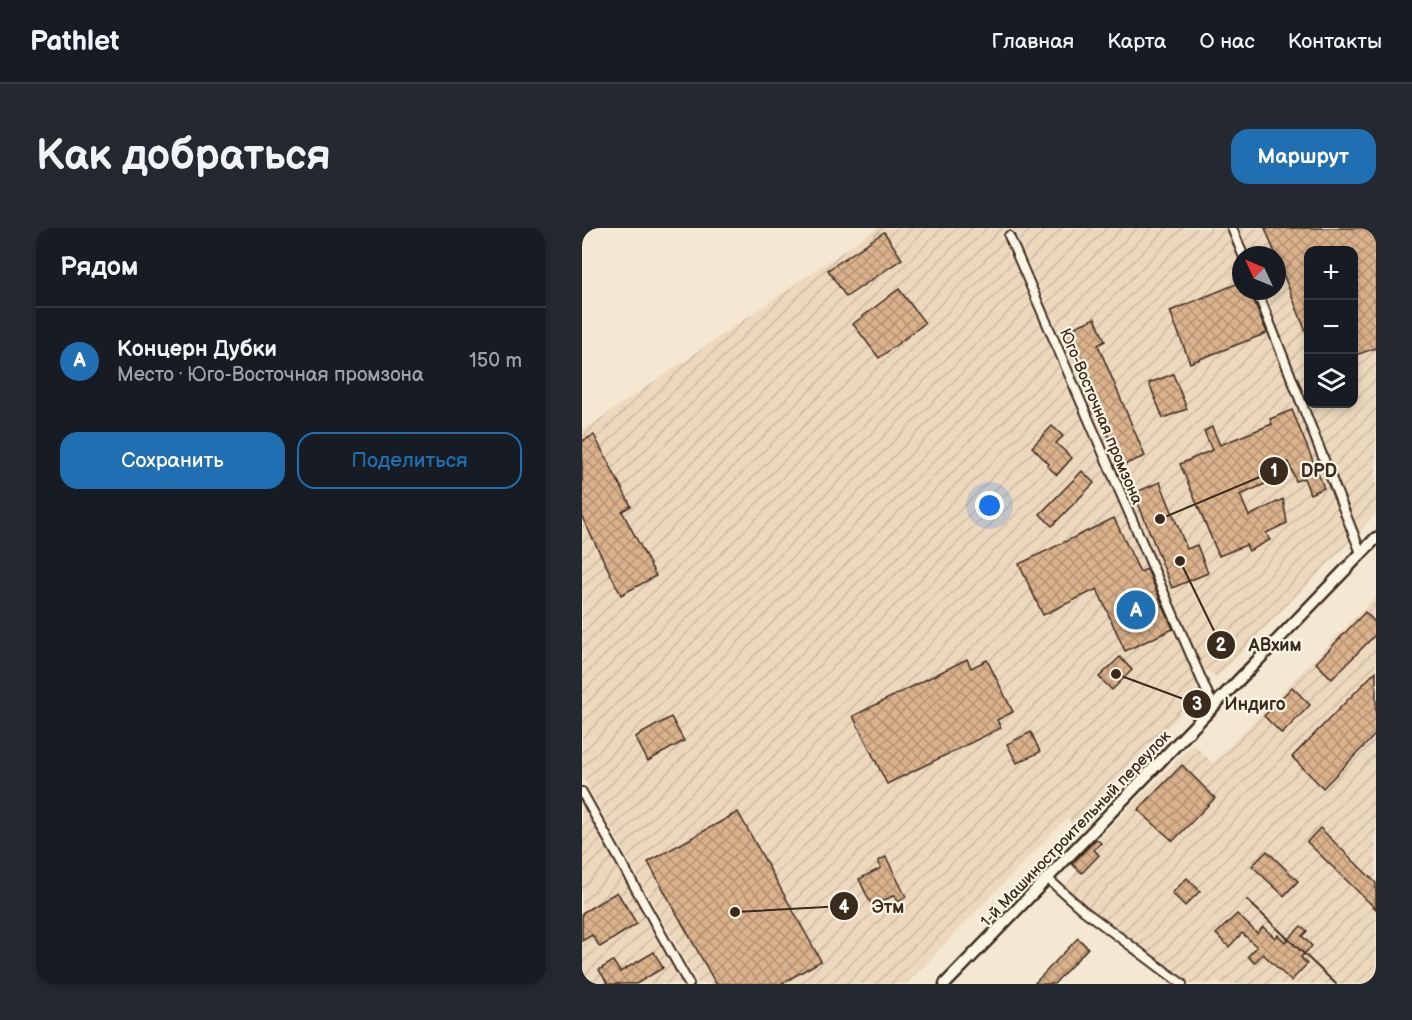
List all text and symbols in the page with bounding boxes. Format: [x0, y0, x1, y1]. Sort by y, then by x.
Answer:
text: Pathlet [30, 25, 119, 58]
text: Главная [991, 29, 1074, 54]
text: Карта [1107, 29, 1166, 54]
text: О нас [1199, 29, 1255, 54]
text: Контакты [1288, 29, 1382, 54]
button: Маршрут [1231, 129, 1376, 184]
text: Как добраться [36, 131, 331, 182]
north arrow [1232, 246, 1286, 300]
map controls [1304, 246, 1358, 408]
button: + [1304, 246, 1358, 300]
text: Рядом [60, 252, 138, 283]
button: − [1304, 300, 1358, 354]
street label: Юго-Восточная промзона [1055, 326, 1147, 508]
text: Концерн Дубки [117, 336, 277, 363]
text: A [73, 349, 86, 373]
text: 150 m [469, 349, 522, 373]
button: layers [1304, 354, 1358, 408]
text: Место · Юго-Восточная промзона [117, 363, 424, 387]
button: Сохранить [60, 432, 285, 489]
button: Поделиться [297, 432, 522, 489]
callout: DPD [1259, 453, 1349, 489]
text: 1 [1270, 461, 1278, 482]
text: DPD [1301, 461, 1337, 482]
your location [975, 491, 1004, 520]
pin: A [1116, 588, 1156, 632]
callout: АВхим [1206, 627, 1313, 663]
text: 2 [1216, 635, 1227, 656]
text: АВхим [1247, 635, 1302, 656]
callout: Индиго [1182, 686, 1297, 722]
text: 3 [1192, 694, 1202, 715]
text: Индиго [1224, 694, 1286, 715]
street label: 1-й Машиностроительный переулок [977, 727, 1175, 931]
callout: Этм [829, 888, 916, 924]
text: 4 [839, 897, 850, 918]
text: Этм [872, 897, 904, 918]

